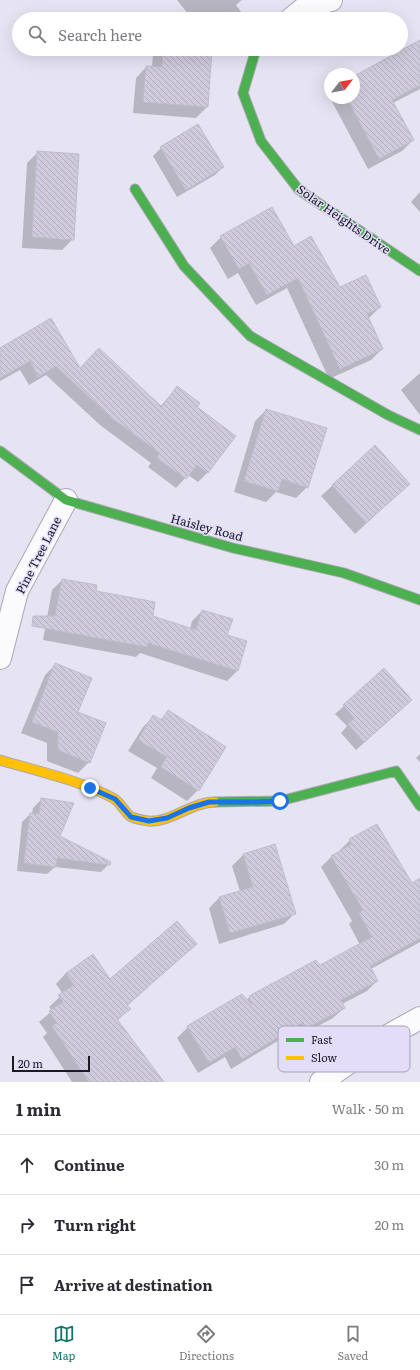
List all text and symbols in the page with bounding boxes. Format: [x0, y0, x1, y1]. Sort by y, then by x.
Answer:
search box [12, 12, 408, 56]
icon: search [26, 23, 48, 45]
text: Search here [58, 23, 142, 46]
north arrow [324, 68, 360, 104]
street label: Solar Heights Drive [293, 180, 395, 258]
street label: Haisley Road [169, 509, 246, 545]
street label: Pine Tree Lane [11, 513, 65, 597]
route end [81, 779, 99, 797]
route start [271, 792, 289, 810]
legend [278, 1026, 410, 1072]
text: Fast [311, 1031, 333, 1047]
text: Slow [311, 1049, 337, 1065]
scale bar [12, 1054, 90, 1073]
text: 20 m [18, 1055, 43, 1071]
text: 1 min [16, 1096, 61, 1121]
text: Walk · 50 m [332, 1099, 404, 1118]
text: Continue [54, 1153, 124, 1176]
icon: ahead [16, 1154, 38, 1176]
text: 30 m [374, 1155, 404, 1174]
text: Turn right [54, 1213, 136, 1236]
icon: right [16, 1214, 38, 1236]
text: 20 m [375, 1215, 404, 1234]
text: Arrive at destination [54, 1273, 213, 1296]
icon: arrive [16, 1274, 38, 1296]
tab: Map [52, 1323, 75, 1363]
tab: Directions [179, 1323, 234, 1363]
tab: Saved [338, 1323, 368, 1363]

